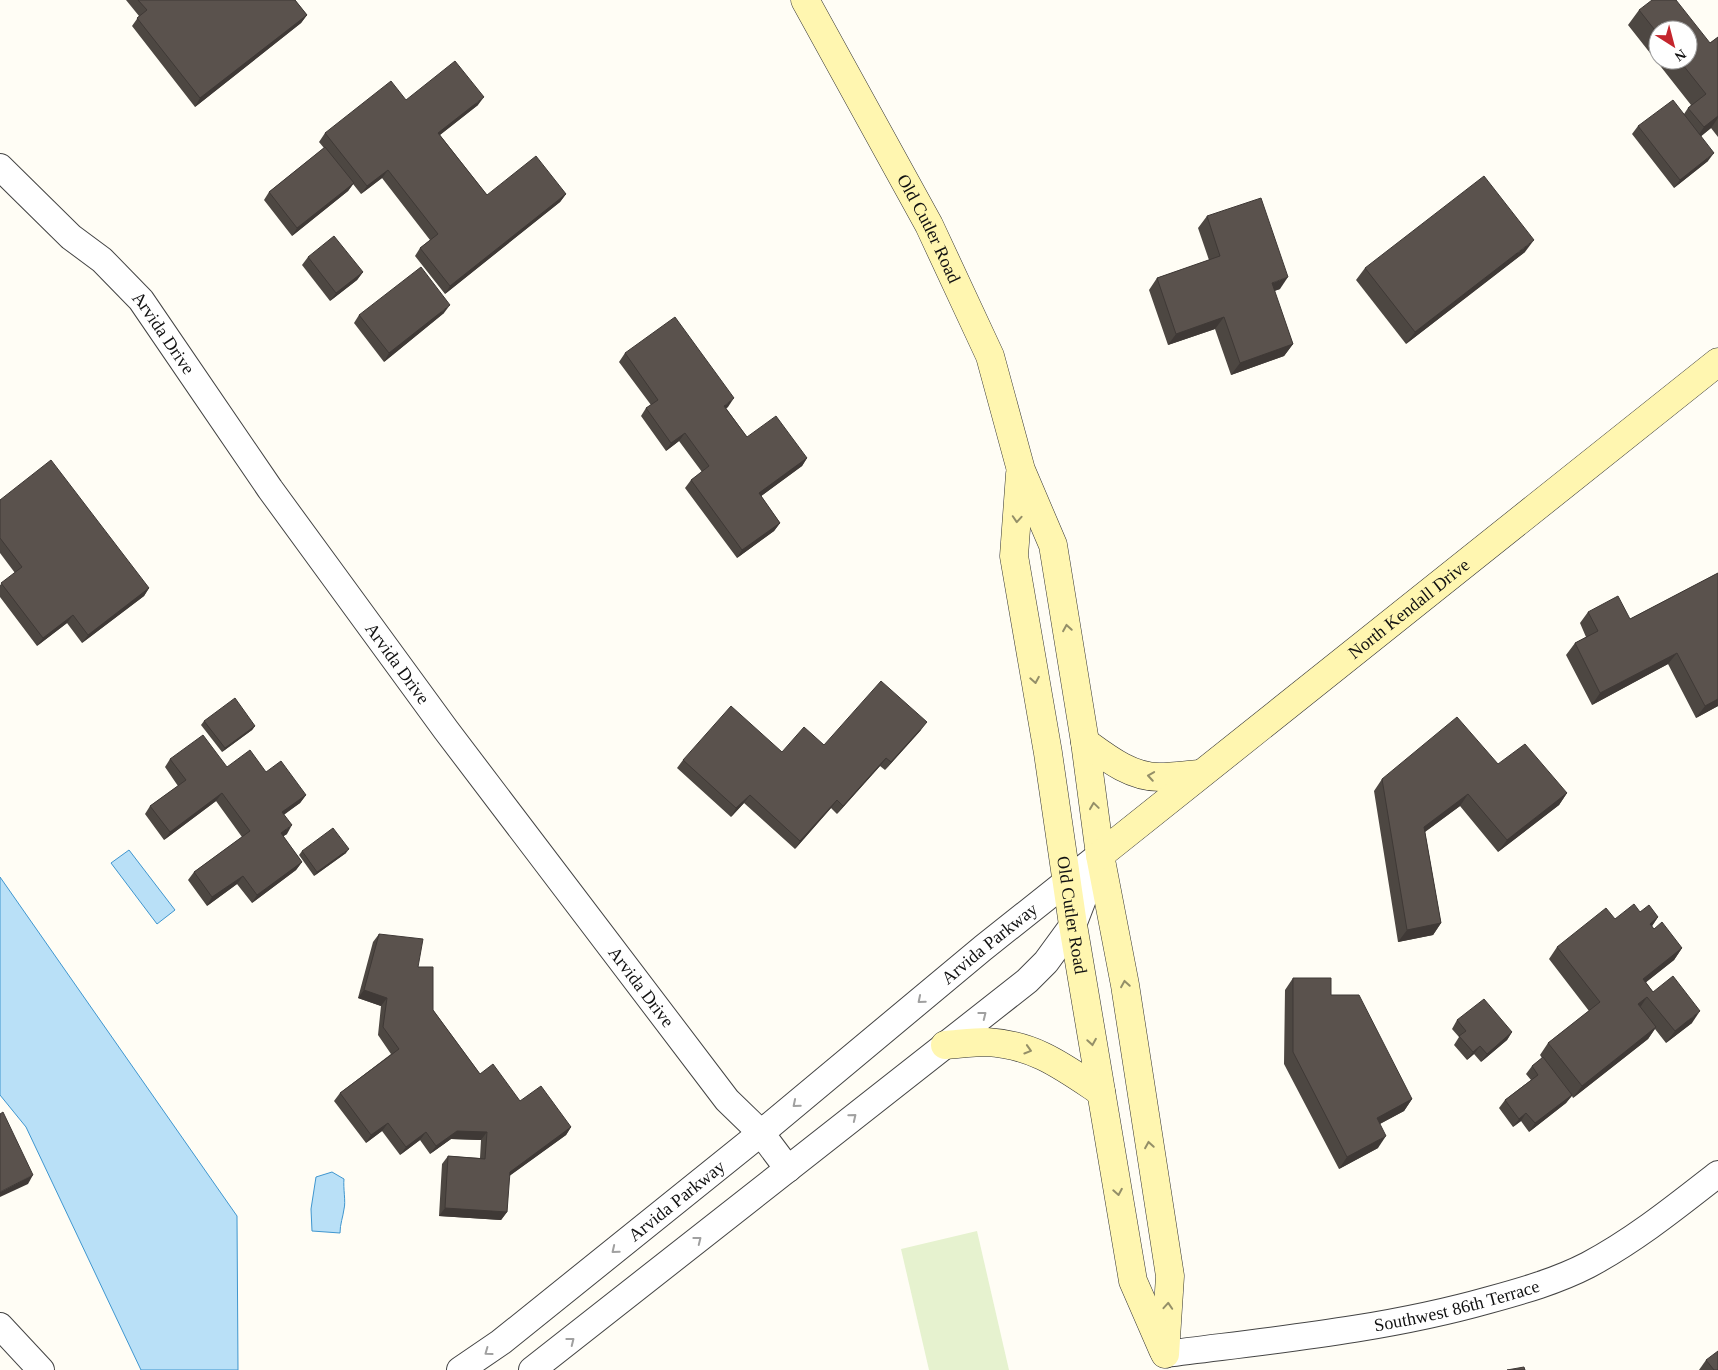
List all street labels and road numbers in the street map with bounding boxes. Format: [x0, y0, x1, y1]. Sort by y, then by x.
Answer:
street label: Old Cutler Road [893, 171, 965, 286]
street label: Arvida Drive [128, 287, 199, 378]
street label: North Kendall Drive [1344, 554, 1473, 663]
street label: Arvida Drive [361, 619, 434, 708]
street label: Old Cutler Road [1053, 855, 1091, 976]
street label: Arvida Parkway [937, 899, 1041, 988]
street label: Arvida Drive [604, 943, 678, 1031]
street label: Arvida Parkway [625, 1156, 729, 1245]
street label: Southwest 86th Terrace [1373, 1276, 1542, 1335]

